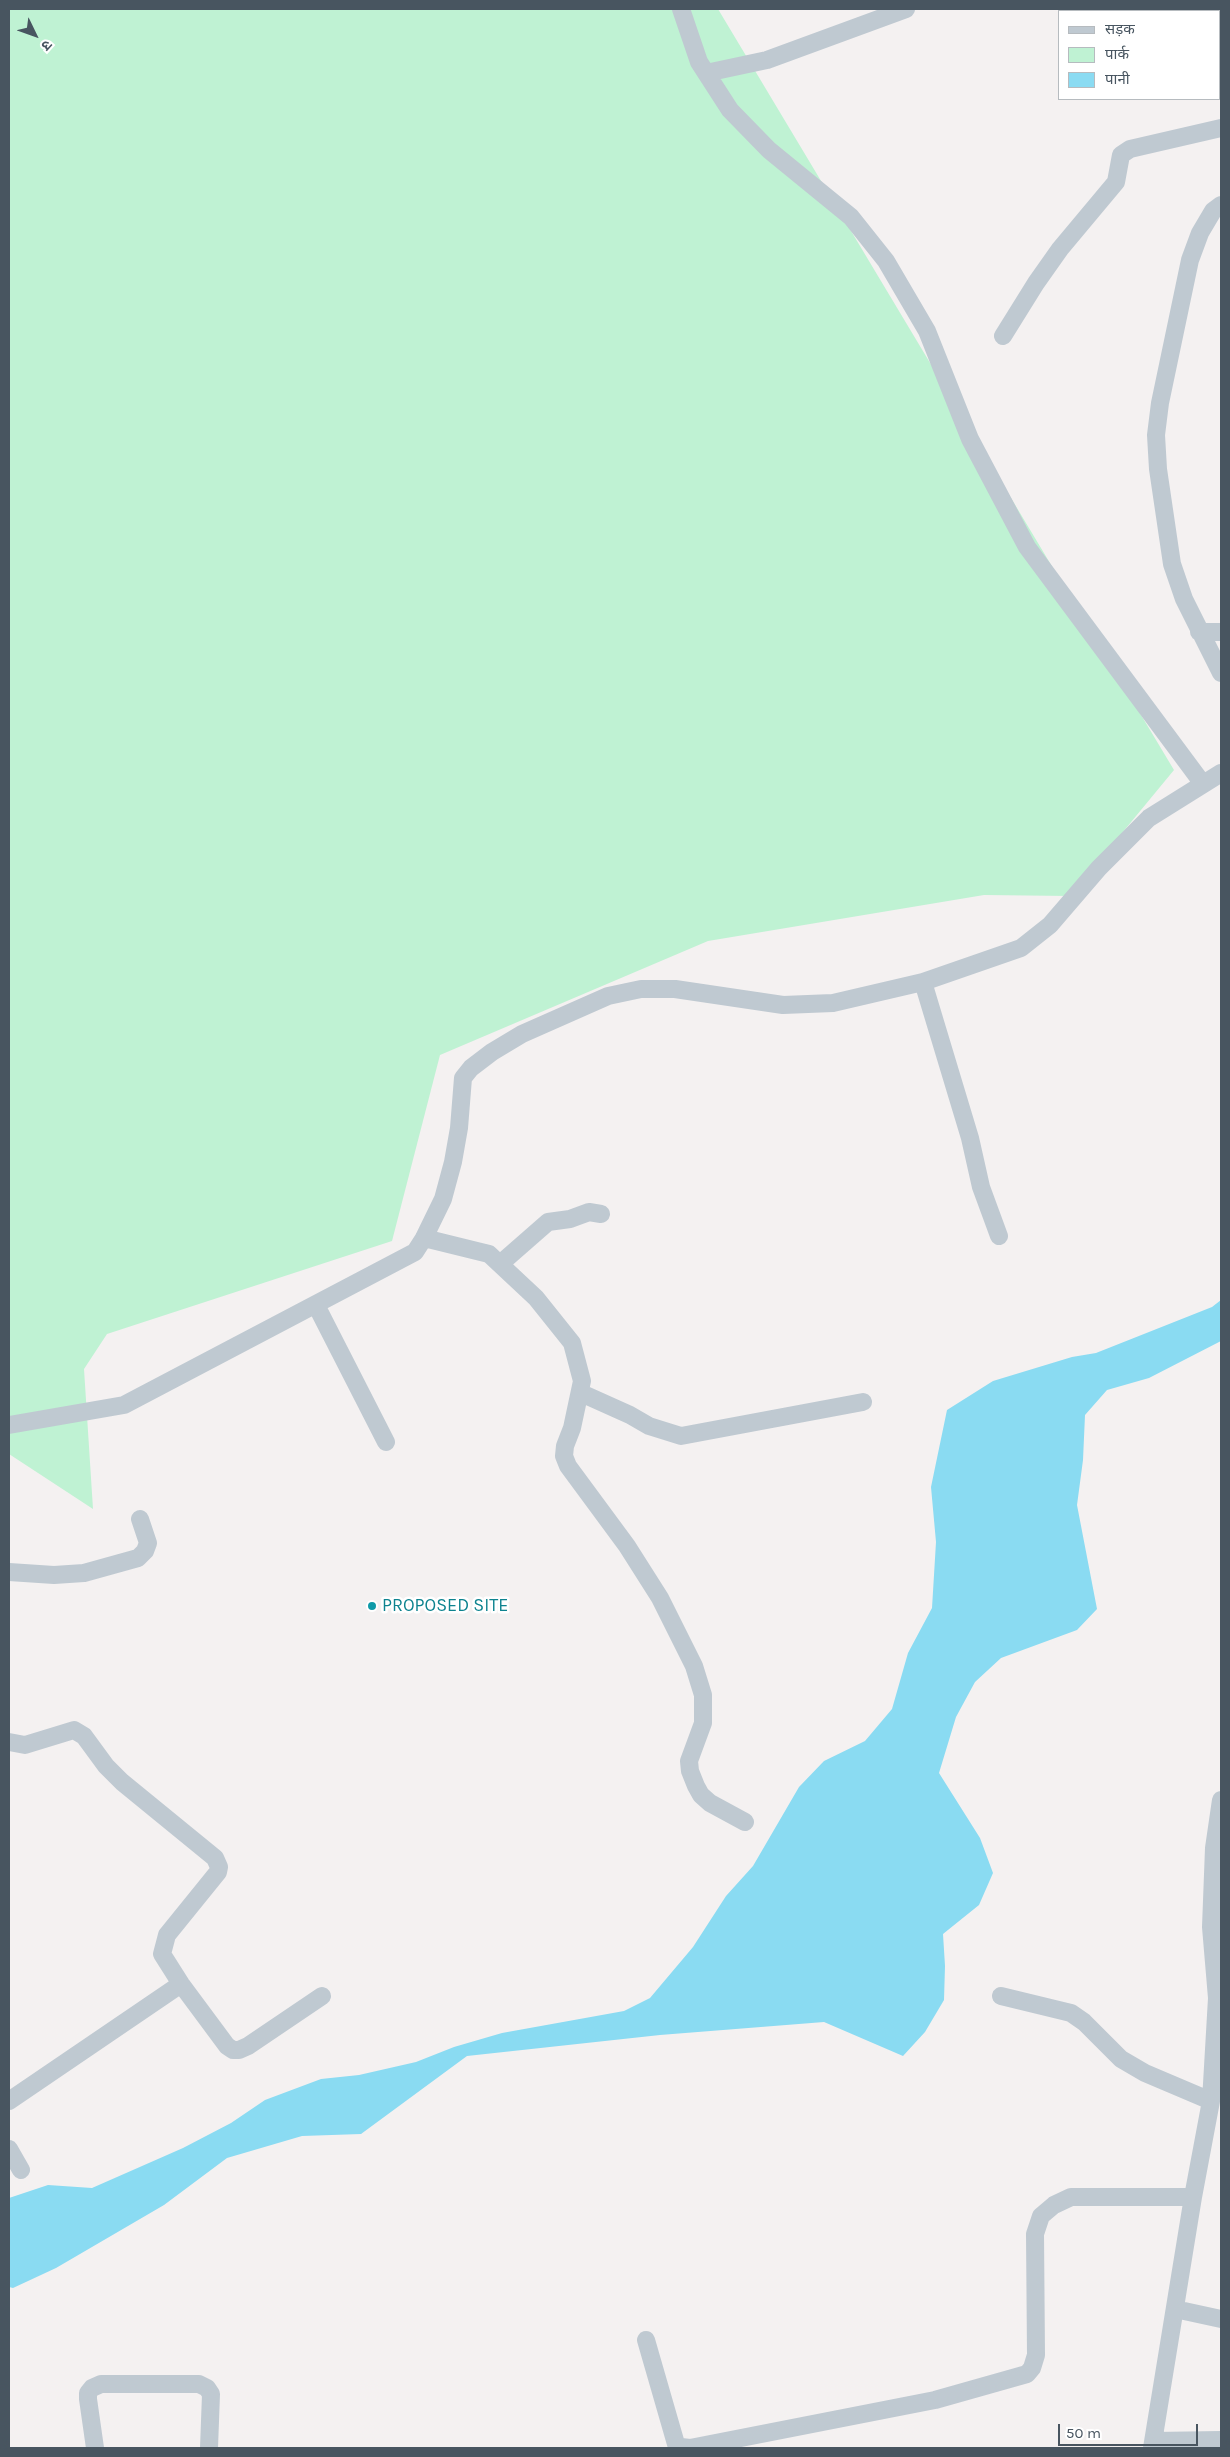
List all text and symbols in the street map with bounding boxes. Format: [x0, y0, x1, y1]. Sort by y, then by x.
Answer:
north arrow [10, 10, 60, 60]
legend [1058, 10, 1220, 100]
text: सड़क [1105, 20, 1135, 38]
text: उ [37, 37, 56, 54]
text: पार्क [1105, 45, 1129, 63]
text: पानी [1105, 70, 1130, 88]
place label: PROPOSED SITE [382, 1595, 508, 1617]
marker: PROPOSED SITE [366, 1600, 378, 1612]
scale bar [1060, 2414, 1200, 2446]
text: 50 m [1066, 2424, 1101, 2442]

